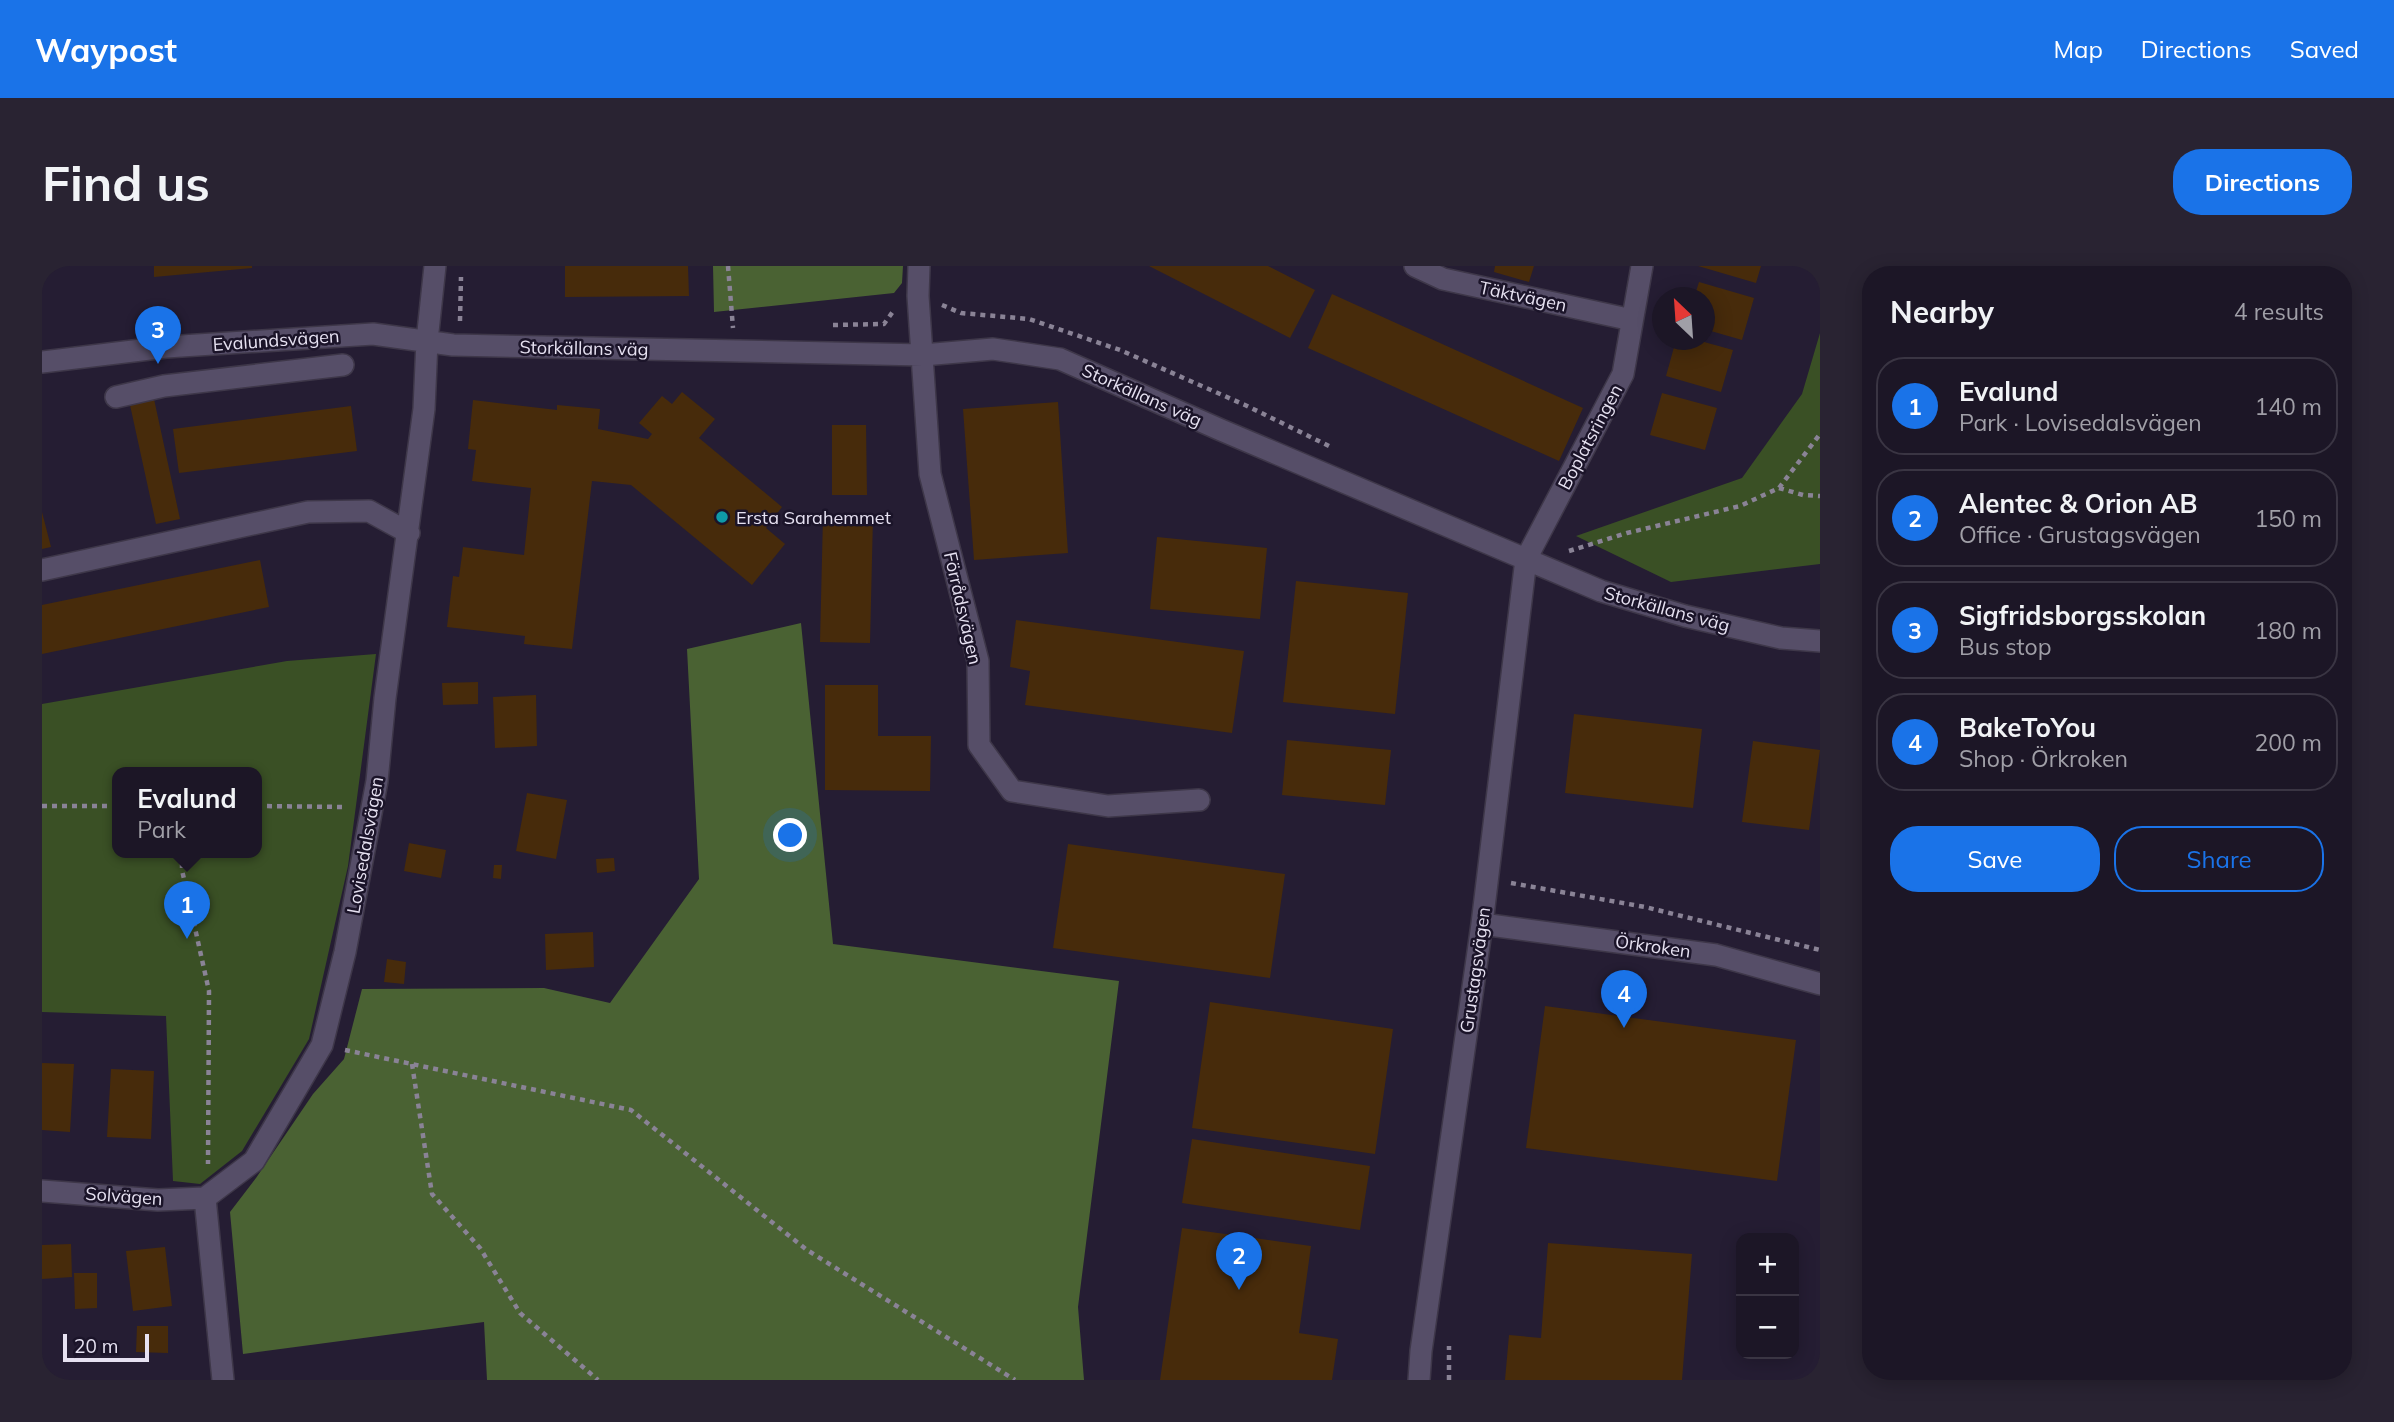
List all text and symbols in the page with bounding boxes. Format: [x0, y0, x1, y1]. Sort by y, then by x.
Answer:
text: Waypost [35, 29, 177, 70]
text: Map [2053, 34, 2103, 64]
text: Directions [2141, 34, 2252, 64]
text: Saved [2290, 34, 2359, 64]
button: Directions [2173, 149, 2352, 215]
text: Find us [42, 152, 210, 213]
street label: Täktvägen [1477, 276, 1569, 316]
north arrow [1652, 287, 1715, 350]
text: Nearby [1890, 293, 1994, 331]
text: 4 results [2234, 297, 2324, 326]
pin: 3 [135, 306, 181, 364]
street label: Evalundsvägen [212, 324, 340, 356]
street label: Storkällans väg [519, 335, 649, 361]
street label: Storkällans väg [1078, 358, 1206, 432]
text: Evalund [1959, 375, 2058, 408]
street label: Boplatsringen [1553, 380, 1627, 494]
text: 1 [1908, 392, 1922, 421]
text: 140 m [2254, 392, 2322, 421]
text: Park · Lovisedalsvägen [1959, 408, 2202, 437]
text: Alentec & Orion AB [1959, 487, 2198, 520]
text: 2 [1908, 504, 1922, 533]
text: 150 m [2254, 504, 2322, 533]
place label: Ersta Sarahemmet [736, 506, 891, 529]
marker: Ersta Sarahemmet [714, 509, 730, 525]
text: Office · Grustagsvägen [1959, 520, 2201, 549]
street label: Förrådsvägen [939, 549, 987, 667]
street label: Storkällans väg [1602, 581, 1732, 637]
text: Sigfridsborgsskolan [1959, 599, 2206, 632]
text: 3 [1908, 616, 1922, 645]
text: 180 m [2254, 616, 2322, 645]
text: Bus stop [1959, 632, 2051, 661]
text: BakeToYou [1959, 711, 2096, 744]
text: 4 [1908, 728, 1922, 757]
text: 200 m [2254, 728, 2322, 757]
text: Shop · Örkroken [1959, 744, 2128, 773]
popup [112, 767, 262, 858]
street label: Lovisedalsvägen [342, 775, 388, 915]
text: Evalund [137, 782, 237, 815]
text: Park [137, 815, 186, 844]
your location [773, 818, 807, 852]
button: Save [1890, 826, 2100, 892]
button: Share [2114, 826, 2324, 892]
pin: 1 [164, 881, 210, 939]
street label: Grustagsvägen [1455, 905, 1495, 1035]
street label: Örkroken [1614, 929, 1692, 963]
pin: 4 [1601, 970, 1647, 1028]
street label: Solvägen [85, 1182, 163, 1210]
pin: 2 [1216, 1232, 1262, 1290]
map controls [1736, 1233, 1799, 1359]
button: + [1736, 1233, 1799, 1296]
button: − [1736, 1296, 1799, 1359]
scale bar [63, 1331, 149, 1363]
text: 20 m [74, 1334, 118, 1358]

